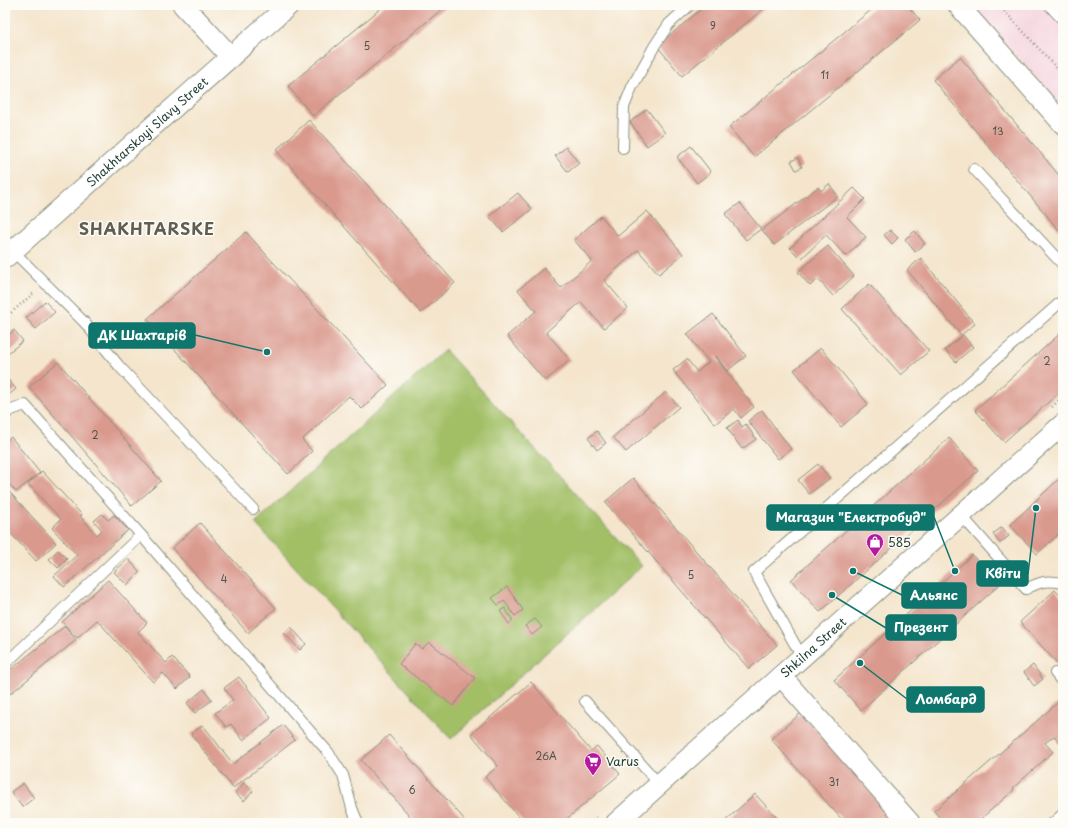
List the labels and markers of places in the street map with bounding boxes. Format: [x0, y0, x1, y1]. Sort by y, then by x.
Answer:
callout: ДК Шахтарів [89, 323, 195, 348]
callout: Магазин "Електробуд" [767, 505, 934, 530]
shop icon: 585 [865, 532, 885, 557]
place label: 585 [888, 533, 911, 551]
callout: Квіти [977, 561, 1028, 586]
callout: Альянс [902, 583, 966, 608]
callout: Презент [886, 615, 956, 640]
callout: Ломбард [907, 687, 984, 712]
supermarket icon: Varus [583, 751, 603, 776]
place label: Varus [606, 752, 639, 770]

